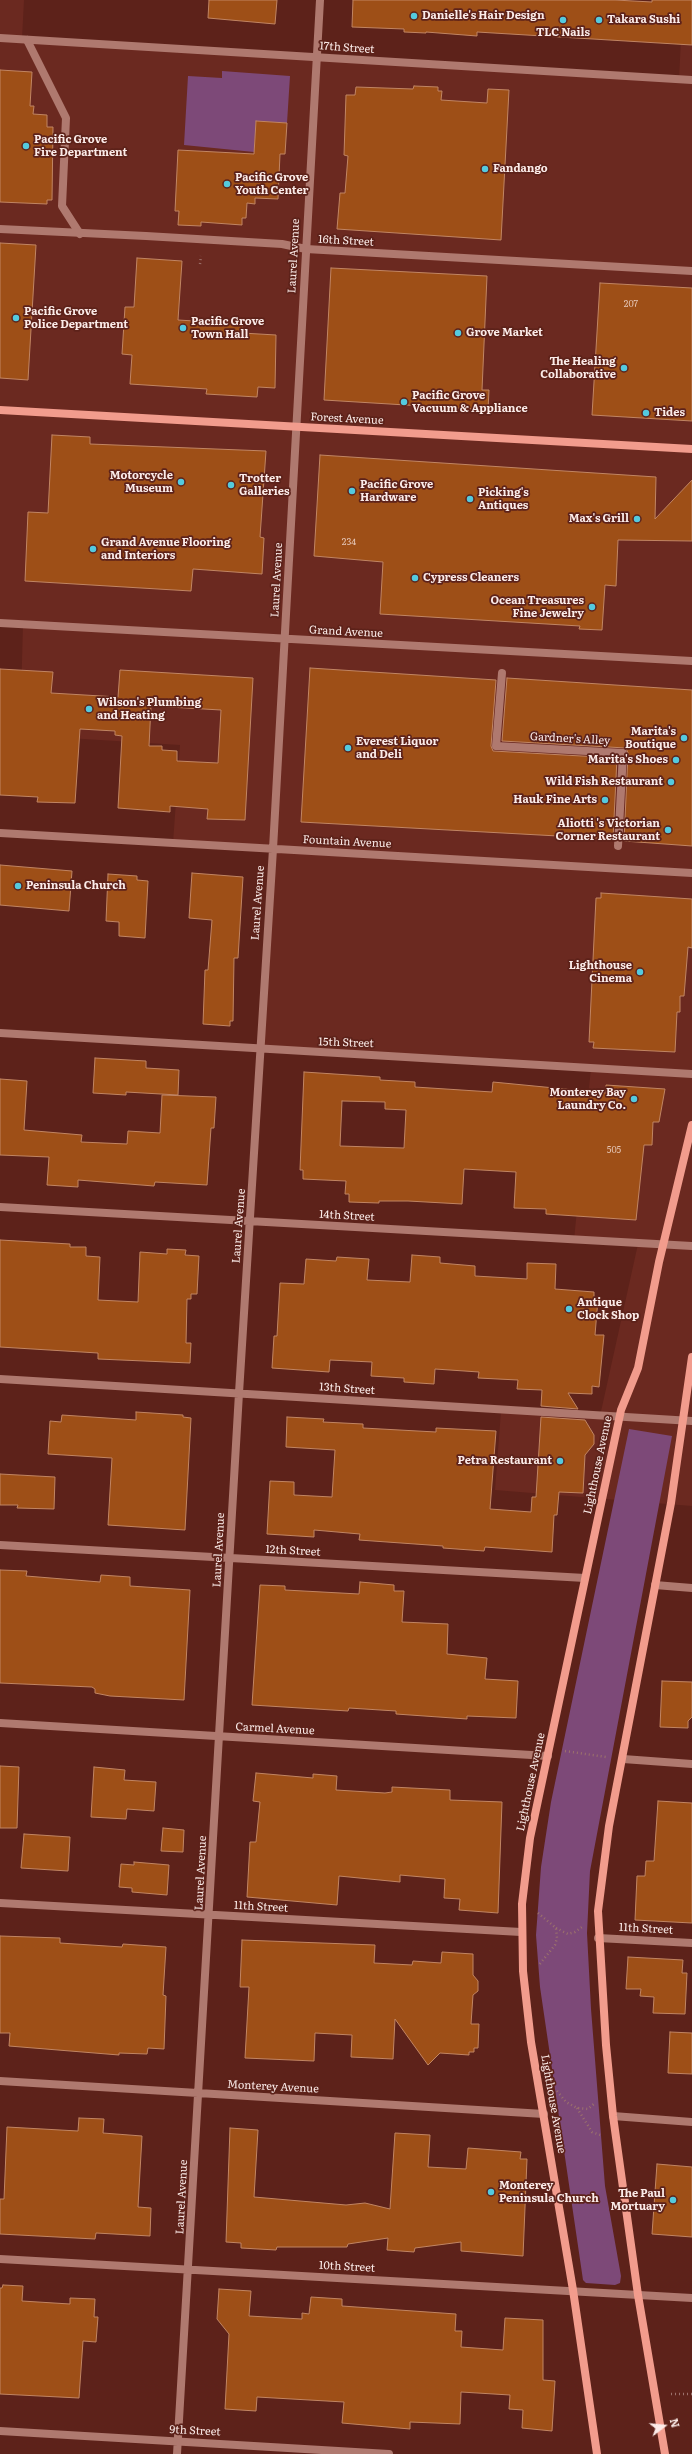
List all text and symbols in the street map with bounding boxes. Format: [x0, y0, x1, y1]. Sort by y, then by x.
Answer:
place label: Danielle's Hair Design [422, 9, 545, 23]
marker: Danielle's Hair Design [409, 11, 419, 21]
place label: Takara Sushi [607, 13, 680, 27]
marker: TLC Nails [558, 15, 568, 25]
marker: Takara Sushi [594, 15, 604, 25]
place label: TLC Nails [536, 26, 590, 40]
street label: 17th Street [319, 39, 375, 57]
place label: Pacific Grove Fire Department [34, 133, 127, 159]
marker: Pacific Grove Fire Department [21, 141, 31, 151]
place label: Fandango [493, 162, 548, 176]
marker: Fandango [480, 164, 490, 174]
place label: Pacific Grove Youth Center [235, 171, 309, 197]
marker: Pacific Grove Youth Center [222, 179, 232, 189]
street label: Laurel Avenue [285, 218, 303, 294]
street label: 16th Street [318, 233, 374, 249]
house number: 207 [624, 299, 638, 309]
place label: Pacific Grove Police Department [24, 305, 128, 331]
marker: Pacific Grove Police Department [11, 313, 21, 323]
place label: Pacific Grove Town Hall [191, 315, 264, 341]
marker: Pacific Grove Town Hall [178, 323, 188, 333]
place label: Grove Market [466, 326, 543, 340]
marker: Grove Market [453, 328, 463, 338]
place label: The Healing Collaborative [540, 355, 616, 381]
marker: The Healing Collaborative [619, 363, 629, 373]
place label: Pacific Grove Vacuum & Appliance [412, 389, 528, 415]
marker: Pacific Grove Vacuum & Appliance [399, 397, 409, 407]
place label: Tides [654, 406, 685, 420]
marker: Tides [641, 408, 651, 418]
street label: Forest Avenue [310, 410, 384, 428]
place label: Motorcycle Museum [110, 469, 173, 495]
place label: Trotter Galleries [239, 472, 289, 498]
marker: Motorcycle Museum [176, 477, 186, 487]
place label: Pacific Grove Hardware [360, 478, 433, 504]
marker: Trotter Galleries [226, 480, 236, 490]
marker: Pacific Grove Hardware [347, 486, 357, 496]
place label: Picking's Antiques [478, 486, 529, 512]
marker: Picking's Antiques [465, 494, 475, 504]
place label: Max's Grill [569, 512, 629, 526]
marker: Max's Grill [632, 514, 642, 524]
place label: Grand Avenue Flooring and Interiors [101, 536, 231, 562]
house number: 234 [342, 537, 356, 547]
street label: Laurel Avenue [268, 542, 286, 618]
marker: Grand Avenue Flooring and Interiors [88, 544, 98, 554]
place label: Cypress Cleaners [423, 571, 519, 585]
marker: Cypress Cleaners [410, 573, 420, 583]
place label: Ocean Treasures Fine Jewelry [490, 594, 584, 620]
marker: Ocean Treasures Fine Jewelry [587, 602, 597, 612]
street label: Grand Avenue [309, 623, 383, 641]
place label: Wilson's Plumbing and Heating [97, 696, 201, 722]
marker: Wilson's Plumbing and Heating [84, 704, 94, 714]
place label: Marita's Boutique [625, 725, 676, 751]
street label: Gardner's Alley [529, 730, 611, 748]
marker: Marita's Boutique [679, 733, 689, 743]
place label: Everest Liquor and Deli [356, 735, 438, 761]
marker: Everest Liquor and Deli [343, 743, 353, 753]
place label: Marita's Shoes [588, 753, 668, 767]
marker: Marita's Shoes [671, 755, 681, 765]
place label: Wild Fish Restaurant [545, 775, 663, 789]
marker: Wild Fish Restaurant [666, 777, 676, 787]
place label: Hauk Fine Arts [513, 793, 597, 807]
marker: Hauk Fine Arts [600, 795, 610, 805]
place label: Aliotti 's Victorian Corner Restaurant [556, 817, 660, 843]
marker: Aliotti 's Victorian Corner Restaurant [663, 825, 673, 835]
street label: Fountain Avenue [302, 833, 392, 851]
street label: Laurel Avenue [249, 865, 267, 941]
place label: Peninsula Church [26, 879, 126, 893]
marker: Peninsula Church [13, 881, 23, 891]
place label: Lighthouse Cinema [569, 959, 632, 985]
marker: Lighthouse Cinema [635, 967, 645, 977]
street label: 15th Street [318, 1035, 374, 1051]
place label: Monterey Bay Laundry Co. [549, 1086, 626, 1112]
marker: Monterey Bay Laundry Co. [629, 1094, 639, 1104]
house number: 505 [607, 1145, 621, 1155]
street label: Laurel Avenue [230, 1188, 248, 1264]
street label: 14th Street [319, 1208, 375, 1224]
place label: Antique Clock Shop [577, 1296, 639, 1322]
marker: Antique Clock Shop [564, 1304, 574, 1314]
street label: 13th Street [319, 1380, 375, 1398]
street label: Lighthouse Avenue [581, 1415, 615, 1515]
place label: Petra Restaurant [458, 1454, 552, 1468]
marker: Petra Restaurant [555, 1456, 565, 1466]
street label: Laurel Avenue [210, 1512, 228, 1588]
street label: 12th Street [265, 1543, 321, 1559]
street label: Carmel Avenue [235, 1720, 315, 1738]
street label: Lighthouse Avenue [514, 1732, 548, 1832]
street label: Laurel Avenue [192, 1835, 210, 1911]
street label: 11th Street [234, 1899, 288, 1915]
street label: 11th Street [619, 1921, 673, 1937]
street label: Lighthouse Avenue [538, 2054, 568, 2154]
street label: Monterey Avenue [227, 2078, 319, 2096]
street label: Laurel Avenue [173, 2159, 191, 2235]
place label: Monterey Peninsula Church [499, 2179, 599, 2205]
marker: Monterey Peninsula Church [486, 2187, 496, 2197]
place label: The Paul Mortuary [611, 2187, 665, 2213]
marker: The Paul Mortuary [668, 2195, 678, 2205]
street label: 10th Street [319, 2259, 375, 2275]
north arrow [644, 2406, 684, 2446]
text: N [667, 2416, 684, 2429]
street label: 9th Street [169, 2423, 221, 2439]

